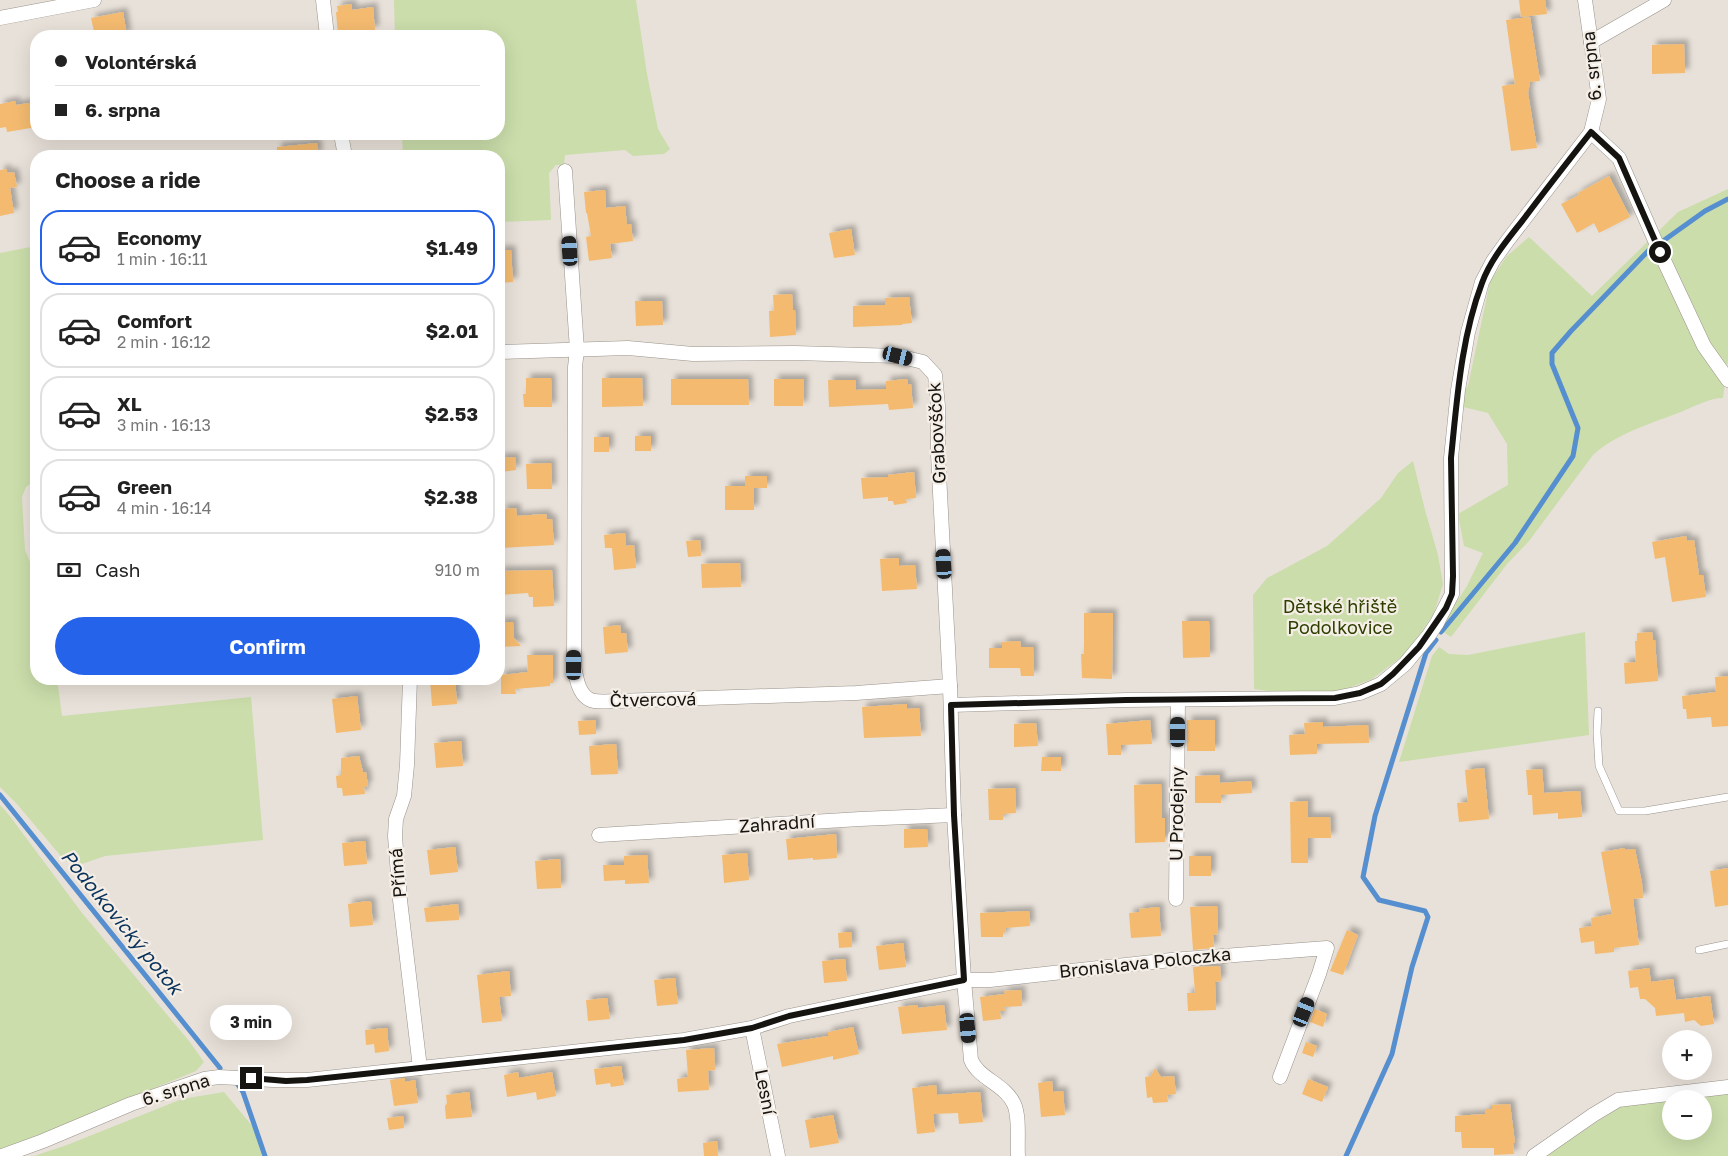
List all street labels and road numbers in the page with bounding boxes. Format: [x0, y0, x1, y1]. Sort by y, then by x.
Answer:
street label: 6. srpna [1576, 30, 1606, 102]
street label: Grabovščok [922, 382, 950, 484]
street label: Čtvercová [609, 687, 697, 711]
street label: U Prodejny [1164, 767, 1188, 861]
street label: Zahradní [738, 809, 817, 837]
street label: Přímá [384, 847, 410, 899]
street label: Bronislava Poloczka [1058, 942, 1232, 982]
street label: Lesní [751, 1067, 781, 1118]
street label: 6. srpna [139, 1068, 212, 1110]

